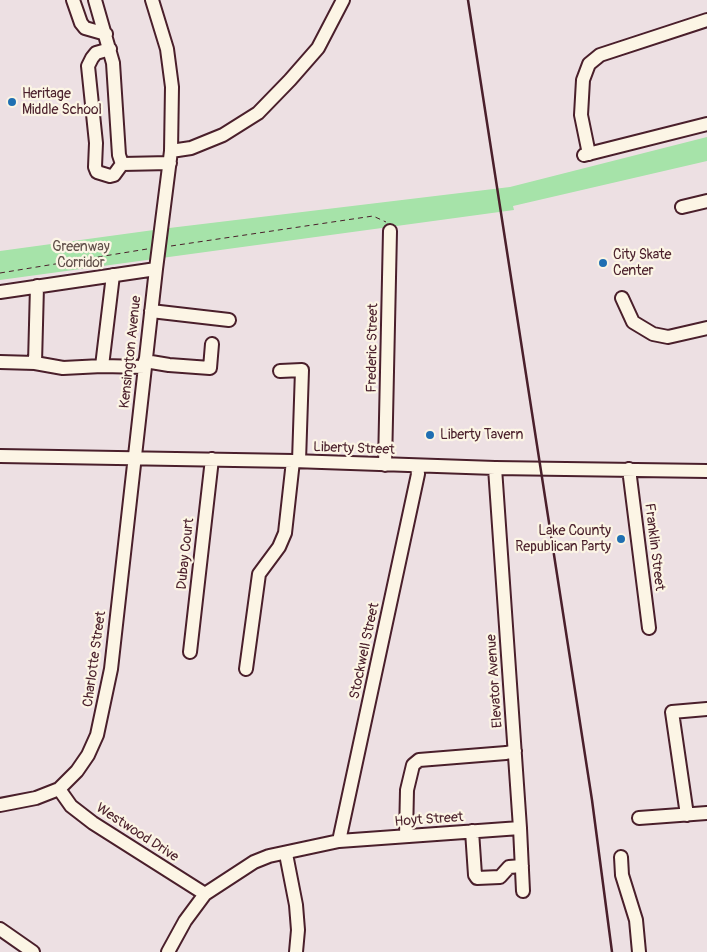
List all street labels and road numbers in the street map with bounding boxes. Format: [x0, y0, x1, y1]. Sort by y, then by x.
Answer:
street label: Kensington Avenue [117, 295, 145, 409]
street label: Frederic Street [364, 303, 382, 393]
street label: Liberty Street [313, 439, 395, 459]
street label: Franklin Street [640, 502, 668, 592]
street label: Dubay Court [174, 517, 198, 591]
street label: Stockwell Street [347, 601, 383, 701]
street label: Charlotte Street [80, 610, 110, 708]
street label: Elevator Avenue [483, 633, 507, 729]
street label: Westwood Drive [93, 800, 181, 866]
street label: Hoyt Street [394, 809, 464, 831]

